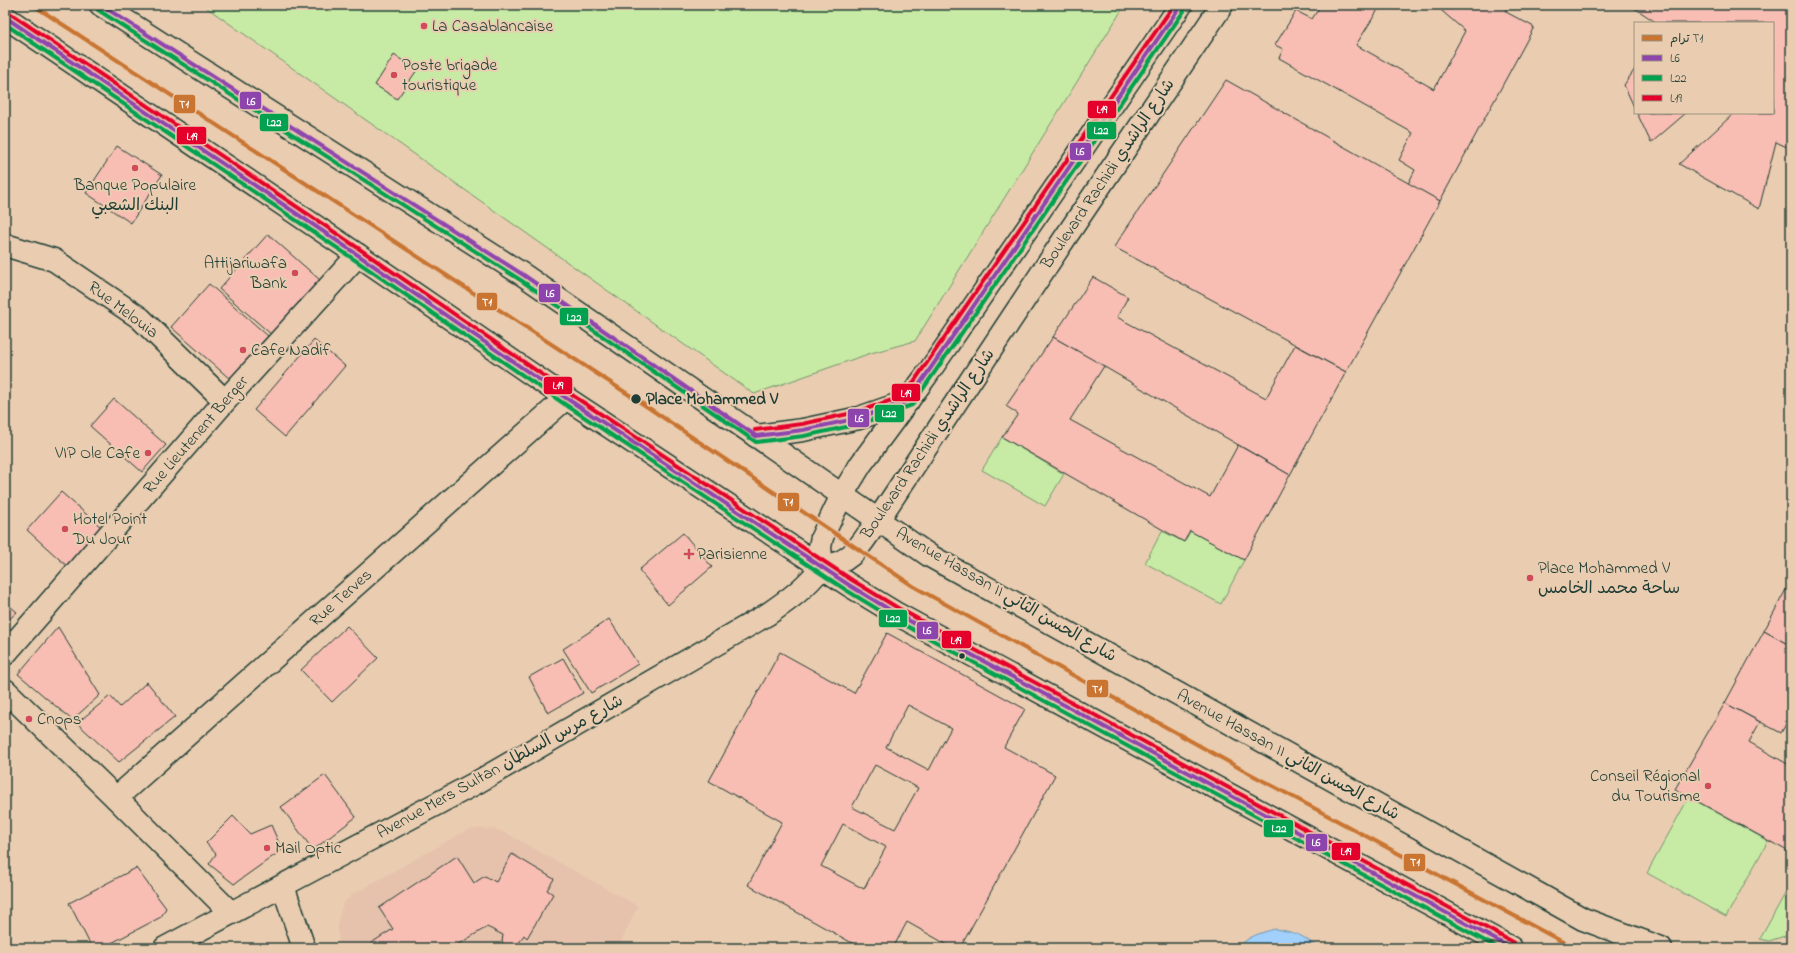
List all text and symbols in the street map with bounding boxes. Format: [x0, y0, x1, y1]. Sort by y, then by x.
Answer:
place label: La Casablancaise [432, 14, 553, 39]
marker: La Casablancaise [419, 21, 429, 31]
legend [1634, 22, 1774, 114]
text: ترام T1 [1670, 30, 1703, 48]
text: L6 [1670, 50, 1680, 68]
place label: Poste brigade touristique [402, 53, 498, 98]
marker: Poste brigade touristique [389, 70, 399, 80]
text: L22 [1670, 70, 1686, 88]
street label: Boulevard Rachidi شارع الراشدي [1034, 74, 1181, 275]
text: L19 [1670, 90, 1682, 108]
line badge: L6 [239, 91, 262, 110]
line badge: T1 [173, 94, 196, 114]
text: L6 [247, 94, 256, 110]
text: T1 [179, 97, 189, 113]
line badge: L19 [1087, 100, 1117, 119]
text: L19 [1097, 102, 1108, 118]
line badge: L22 [259, 113, 289, 132]
text: L22 [266, 115, 282, 131]
line badge: L22 [1086, 121, 1117, 140]
text: L22 [1093, 123, 1109, 139]
line badge: L19 [176, 126, 207, 145]
text: L19 [187, 129, 198, 145]
line badge: L6 [1069, 142, 1092, 161]
text: L6 [1076, 144, 1085, 160]
marker: Banque Populaire البنك الشعبي [130, 163, 140, 173]
place label: Banque Populaire البنك الشعبي [73, 173, 196, 219]
place label: Attijariwafa Bank [204, 251, 288, 296]
marker: Attijariwafa Bank [290, 268, 300, 278]
street label: Rue Melouia [83, 275, 163, 345]
line badge: L6 [538, 283, 561, 303]
text: L6 [546, 286, 555, 302]
line badge: T1 [476, 292, 498, 311]
text: T1 [482, 295, 492, 311]
line badge: L22 [559, 307, 589, 326]
text: L22 [566, 310, 582, 326]
place label: Cafe Nadif [251, 338, 331, 363]
street label: Boulevard Rachidi شارع الراشدي [854, 344, 1001, 545]
marker: Cafe Nadif [238, 345, 248, 355]
street label: Rue Lieutenent Berger [137, 370, 257, 501]
line badge: L19 [543, 376, 573, 395]
text: L19 [553, 378, 564, 394]
line badge: L19 [891, 383, 921, 402]
text: L19 [901, 386, 912, 402]
place label: Place Mohammed V [646, 387, 779, 412]
marker: Place Mohammed V [629, 392, 643, 406]
line badge: L22 [874, 404, 905, 423]
text: L22 [881, 406, 897, 422]
line badge: L6 [847, 408, 870, 428]
text: L6 [855, 411, 864, 427]
place label: VIP Ole Cafe [54, 441, 140, 466]
marker: VIP Ole Cafe [143, 448, 153, 458]
line badge: T1 [777, 492, 800, 512]
text: T1 [783, 495, 793, 511]
place label: Hotel Point Du Jour [72, 507, 147, 552]
street label: Avenue Hassan II شارع الحسن الثاني [890, 521, 1121, 670]
marker: Hotel Point Du Jour [60, 524, 70, 534]
place label: Parisienne [697, 542, 767, 567]
marker: Parisienne [684, 549, 694, 559]
place label: Place Mohammed V ساحة محمد الخامس [1538, 556, 1680, 601]
street label: Rue Terves [304, 563, 378, 633]
marker: Place Mohammed V ساحة محمد الخامس [1525, 573, 1535, 583]
line badge: L22 [878, 609, 908, 628]
text: L22 [885, 611, 901, 627]
line badge: L6 [916, 621, 939, 640]
text: L6 [923, 623, 932, 639]
line badge: L19 [941, 630, 972, 649]
text: L19 [951, 633, 962, 649]
unlabelled marker [957, 651, 967, 661]
line badge: T1 [1086, 679, 1109, 698]
text: T1 [1092, 682, 1102, 698]
street label: Avenue Hassan II شارع الحسن الثاني [1171, 683, 1404, 828]
street label: Avenue Mers Sultan شارع مرس السلطان [372, 689, 628, 845]
place label: Cnops [37, 707, 81, 732]
marker: Cnops [24, 714, 34, 724]
place label: Conseil Régional du Tourisme [1590, 764, 1700, 809]
marker: Conseil Régional du Tourisme [1703, 781, 1713, 791]
line badge: L22 [1263, 819, 1294, 838]
text: L22 [1271, 821, 1287, 837]
line badge: L6 [1305, 833, 1328, 852]
text: L6 [1312, 835, 1321, 851]
place label: Mail Optic [275, 836, 342, 861]
line badge: L19 [1331, 842, 1361, 861]
marker: Mail Optic [262, 843, 272, 853]
text: L19 [1341, 844, 1352, 860]
line badge: T1 [1403, 853, 1426, 872]
text: T1 [1410, 855, 1420, 871]

